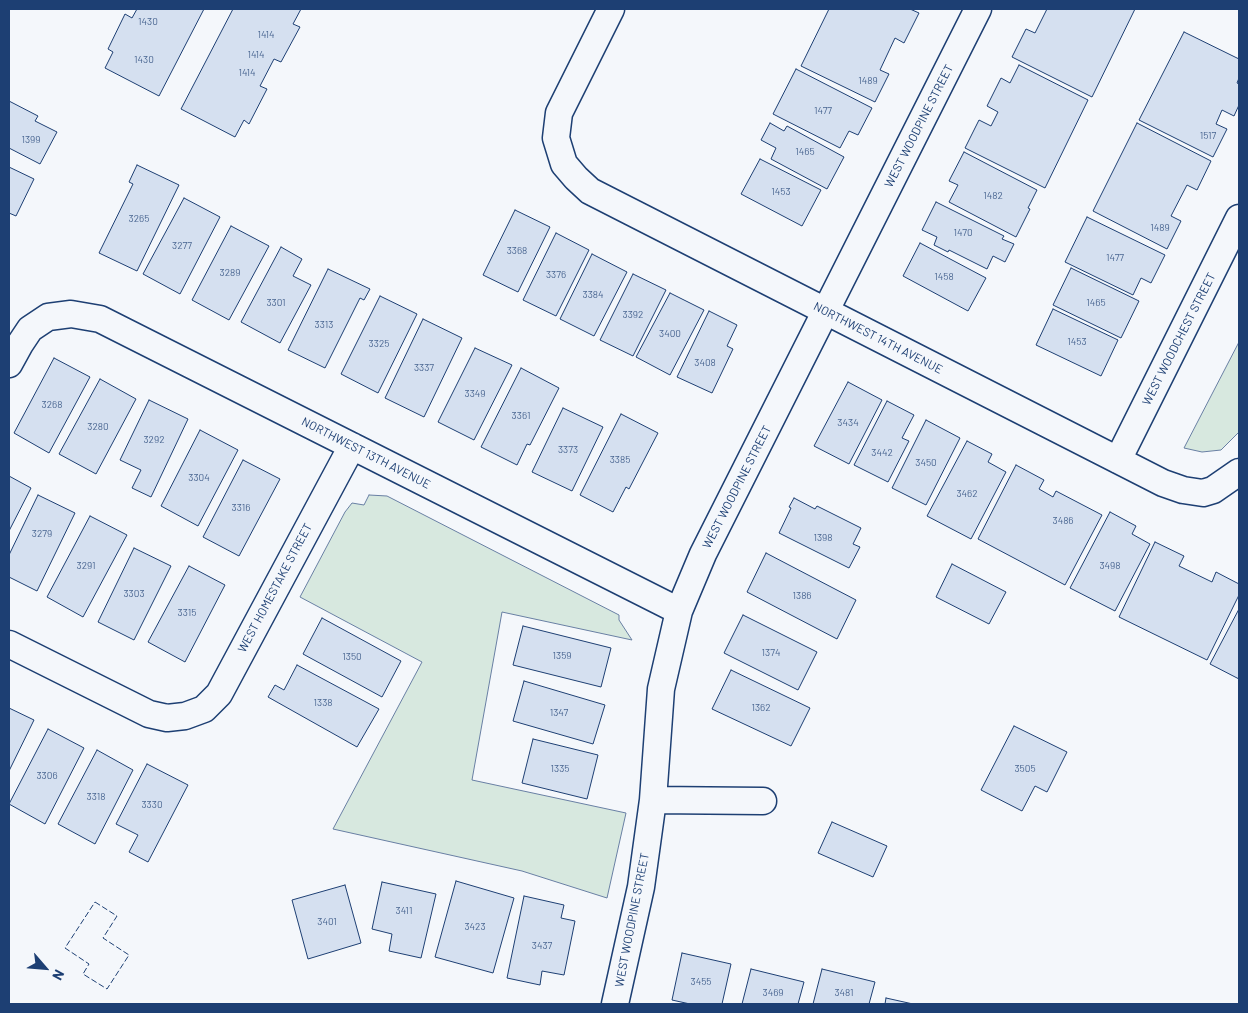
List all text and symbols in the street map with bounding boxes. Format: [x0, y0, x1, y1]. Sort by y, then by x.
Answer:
house number: 1430 [138, 16, 158, 28]
house number: 1414 [257, 29, 275, 41]
house number: 1414 [247, 49, 265, 61]
house number: 1430 [134, 54, 154, 66]
street label: WEST WOODPINE STREET [882, 62, 956, 190]
house number: 1414 [238, 67, 256, 79]
house number: 1489 [858, 75, 878, 87]
house number: 1477 [814, 105, 832, 117]
house number: 1517 [1200, 130, 1216, 142]
house number: 1399 [21, 134, 41, 146]
house number: 1465 [795, 146, 815, 158]
house number: 1453 [771, 186, 791, 198]
house number: 1482 [983, 190, 1003, 202]
house number: 3265 [129, 213, 149, 225]
house number: 1489 [1150, 222, 1170, 234]
house number: 1470 [953, 227, 973, 239]
house number: 3277 [172, 240, 192, 252]
house number: 3368 [507, 245, 527, 257]
house number: 1477 [1106, 252, 1124, 264]
house number: 3289 [220, 267, 240, 279]
house number: 3376 [546, 269, 566, 281]
street label: WEST WOODCHEST STREET [1139, 270, 1219, 408]
house number: 1458 [934, 271, 954, 283]
house number: 3384 [582, 289, 604, 301]
house number: 3301 [266, 297, 286, 309]
house number: 1465 [1086, 297, 1106, 309]
street label: NORTHWEST 14TH AVENUE [811, 299, 945, 377]
house number: 3392 [623, 309, 643, 321]
house number: 3313 [315, 319, 333, 331]
house number: 3400 [659, 328, 681, 340]
house number: 1453 [1067, 336, 1087, 348]
house number: 3325 [369, 338, 389, 350]
house number: 3408 [694, 357, 716, 369]
house number: 3337 [414, 362, 434, 374]
house number: 3349 [464, 388, 486, 400]
house number: 3268 [42, 399, 62, 411]
house number: 3361 [512, 410, 530, 422]
street label: NORTHWEST 13TH AVENUE [299, 414, 433, 492]
house number: 3434 [837, 417, 859, 429]
house number: 3280 [87, 421, 109, 433]
street label: WEST WOODPINE STREET [700, 423, 774, 551]
house number: 3292 [143, 434, 165, 446]
house number: 3373 [558, 444, 578, 456]
house number: 3442 [871, 447, 893, 459]
house number: 3385 [610, 454, 630, 466]
house number: 3450 [915, 457, 937, 469]
house number: 3304 [188, 472, 210, 484]
house number: 3462 [956, 488, 978, 500]
house number: 3316 [232, 502, 250, 514]
house number: 3486 [1052, 515, 1074, 527]
street label: WEST HOMESTAKE STREET [235, 521, 315, 655]
house number: 3279 [32, 528, 52, 540]
house number: 1398 [813, 532, 833, 544]
house number: 3291 [76, 560, 96, 572]
house number: 3498 [1099, 560, 1121, 572]
house number: 3303 [123, 588, 145, 600]
house number: 1386 [792, 590, 812, 602]
house number: 3315 [178, 607, 196, 619]
house number: 1374 [762, 647, 780, 659]
house number: 1359 [553, 650, 571, 662]
house number: 1350 [342, 651, 362, 663]
house number: 1338 [313, 697, 333, 709]
house number: 1362 [751, 702, 771, 714]
house number: 1347 [550, 707, 568, 719]
house number: 1335 [551, 763, 569, 775]
house number: 3505 [1014, 763, 1036, 775]
house number: 3306 [36, 770, 58, 782]
house number: 3318 [87, 791, 105, 803]
house number: 3330 [141, 799, 163, 811]
street label: WEST WOODPINE STREET [612, 852, 652, 988]
house number: 3411 [396, 905, 412, 917]
house number: 3401 [317, 916, 337, 928]
house number: 3423 [464, 921, 486, 933]
house number: 3437 [532, 940, 552, 952]
north arrow [20, 943, 70, 993]
text: N [49, 967, 68, 983]
house number: 3455 [691, 976, 711, 988]
house number: 3469 [762, 987, 784, 999]
house number: 3481 [834, 987, 854, 999]

